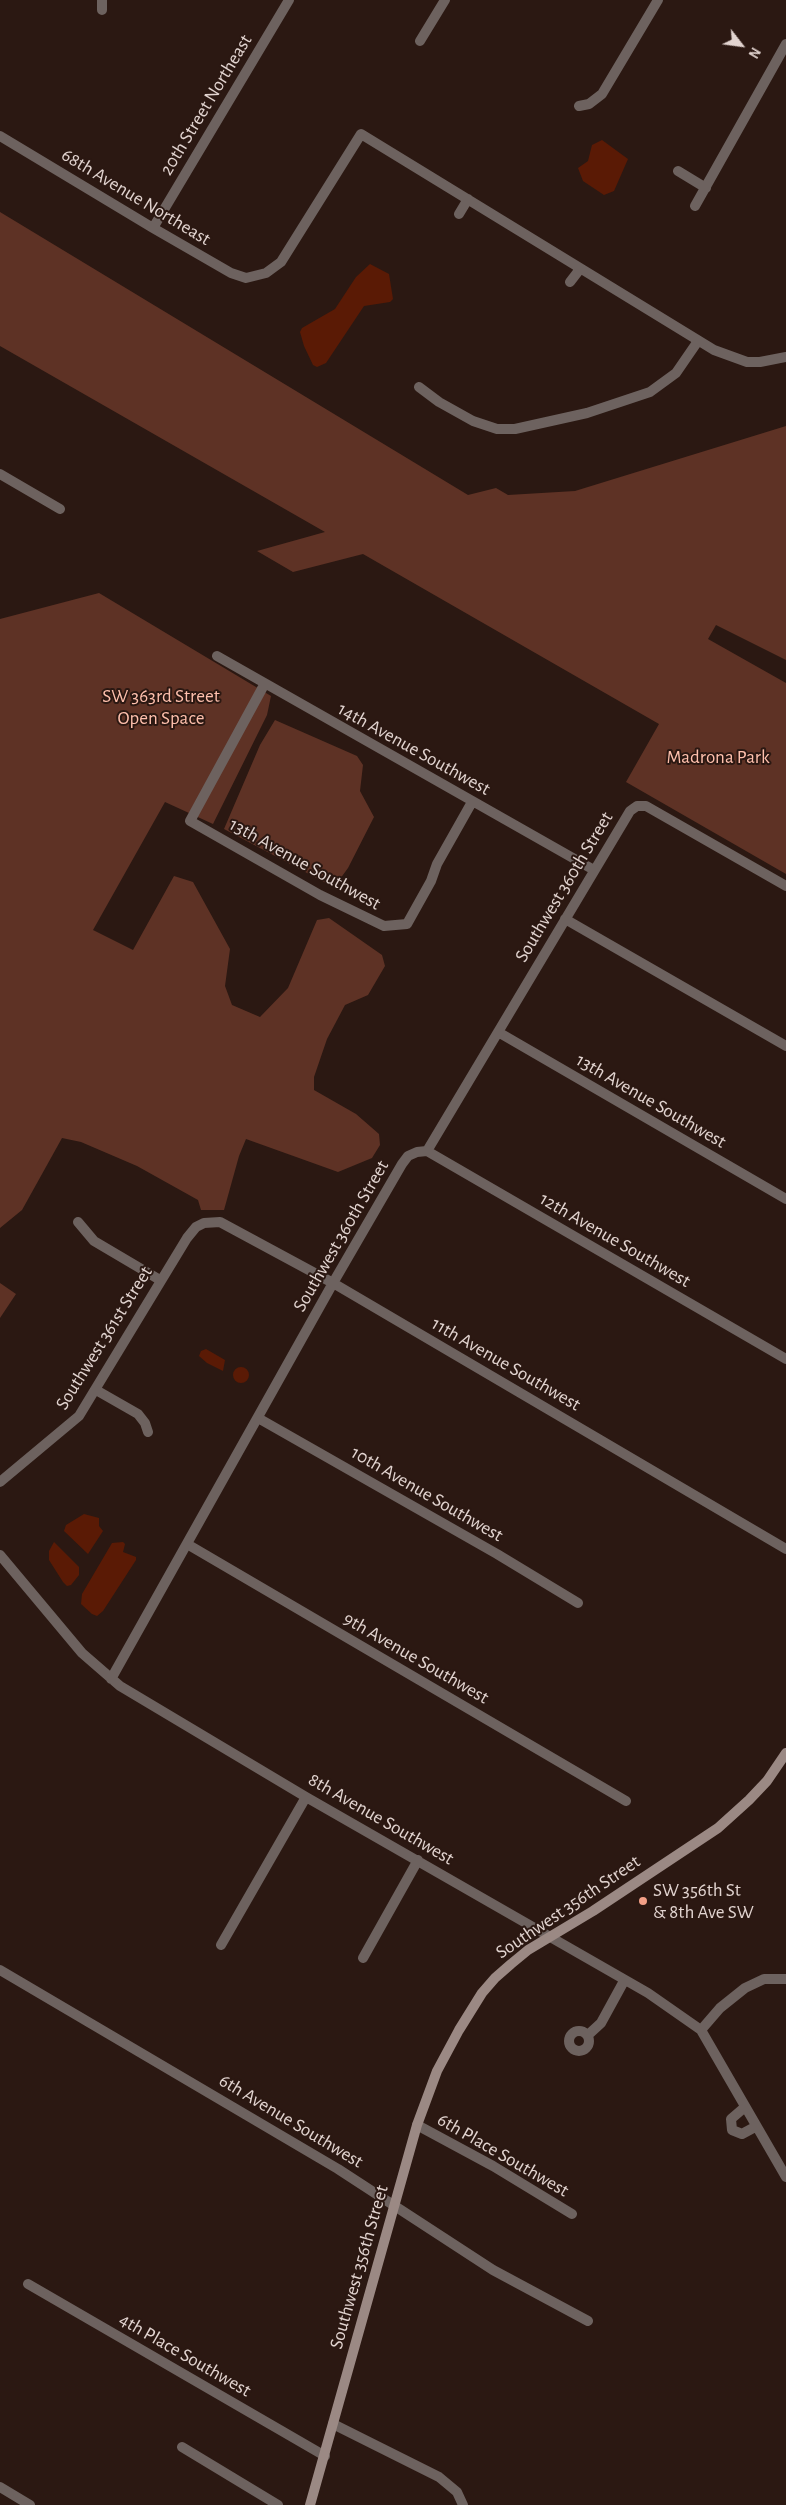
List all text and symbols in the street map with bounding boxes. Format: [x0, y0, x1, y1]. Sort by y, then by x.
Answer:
north arrow [716, 20, 766, 70]
street label: 20th Street Northeast [155, 31, 257, 179]
text: N [745, 45, 762, 60]
street label: 68th Avenue Northeast [57, 143, 215, 251]
park label: SW 363rd Street Open Space [102, 685, 220, 729]
street label: 14th Avenue Southwest [334, 698, 494, 800]
park label: Madrona Park [666, 746, 770, 768]
street label: Southwest 360th Street [510, 808, 618, 966]
street label: 13th Avenue Southwest [225, 813, 385, 915]
street label: 13th Avenue Southwest [572, 1049, 730, 1153]
street label: Southwest 360th Street [288, 1156, 394, 1316]
street label: 12th Avenue Southwest [536, 1188, 694, 1292]
street label: Southwest 361st Street [51, 1262, 157, 1414]
street label: 11th Avenue Southwest [427, 1312, 585, 1416]
street label: 10th Avenue Southwest [347, 1441, 507, 1547]
street label: 9th Avenue Southwest [339, 1607, 493, 1709]
street label: 8th Avenue Southwest [304, 1768, 458, 1870]
street label: Southwest 356th Street [491, 1850, 645, 1964]
place label: SW 356th St & 8th Ave SW [653, 1879, 754, 1923]
marker: SW 356th St & 8th Ave SW [637, 1895, 649, 1907]
street label: 6th Avenue Southwest [215, 2069, 367, 2173]
street label: 6th Place Southwest [433, 2108, 573, 2202]
street label: Southwest 356th Street [325, 2183, 393, 2351]
street label: 4th Place Southwest [115, 2308, 255, 2402]

